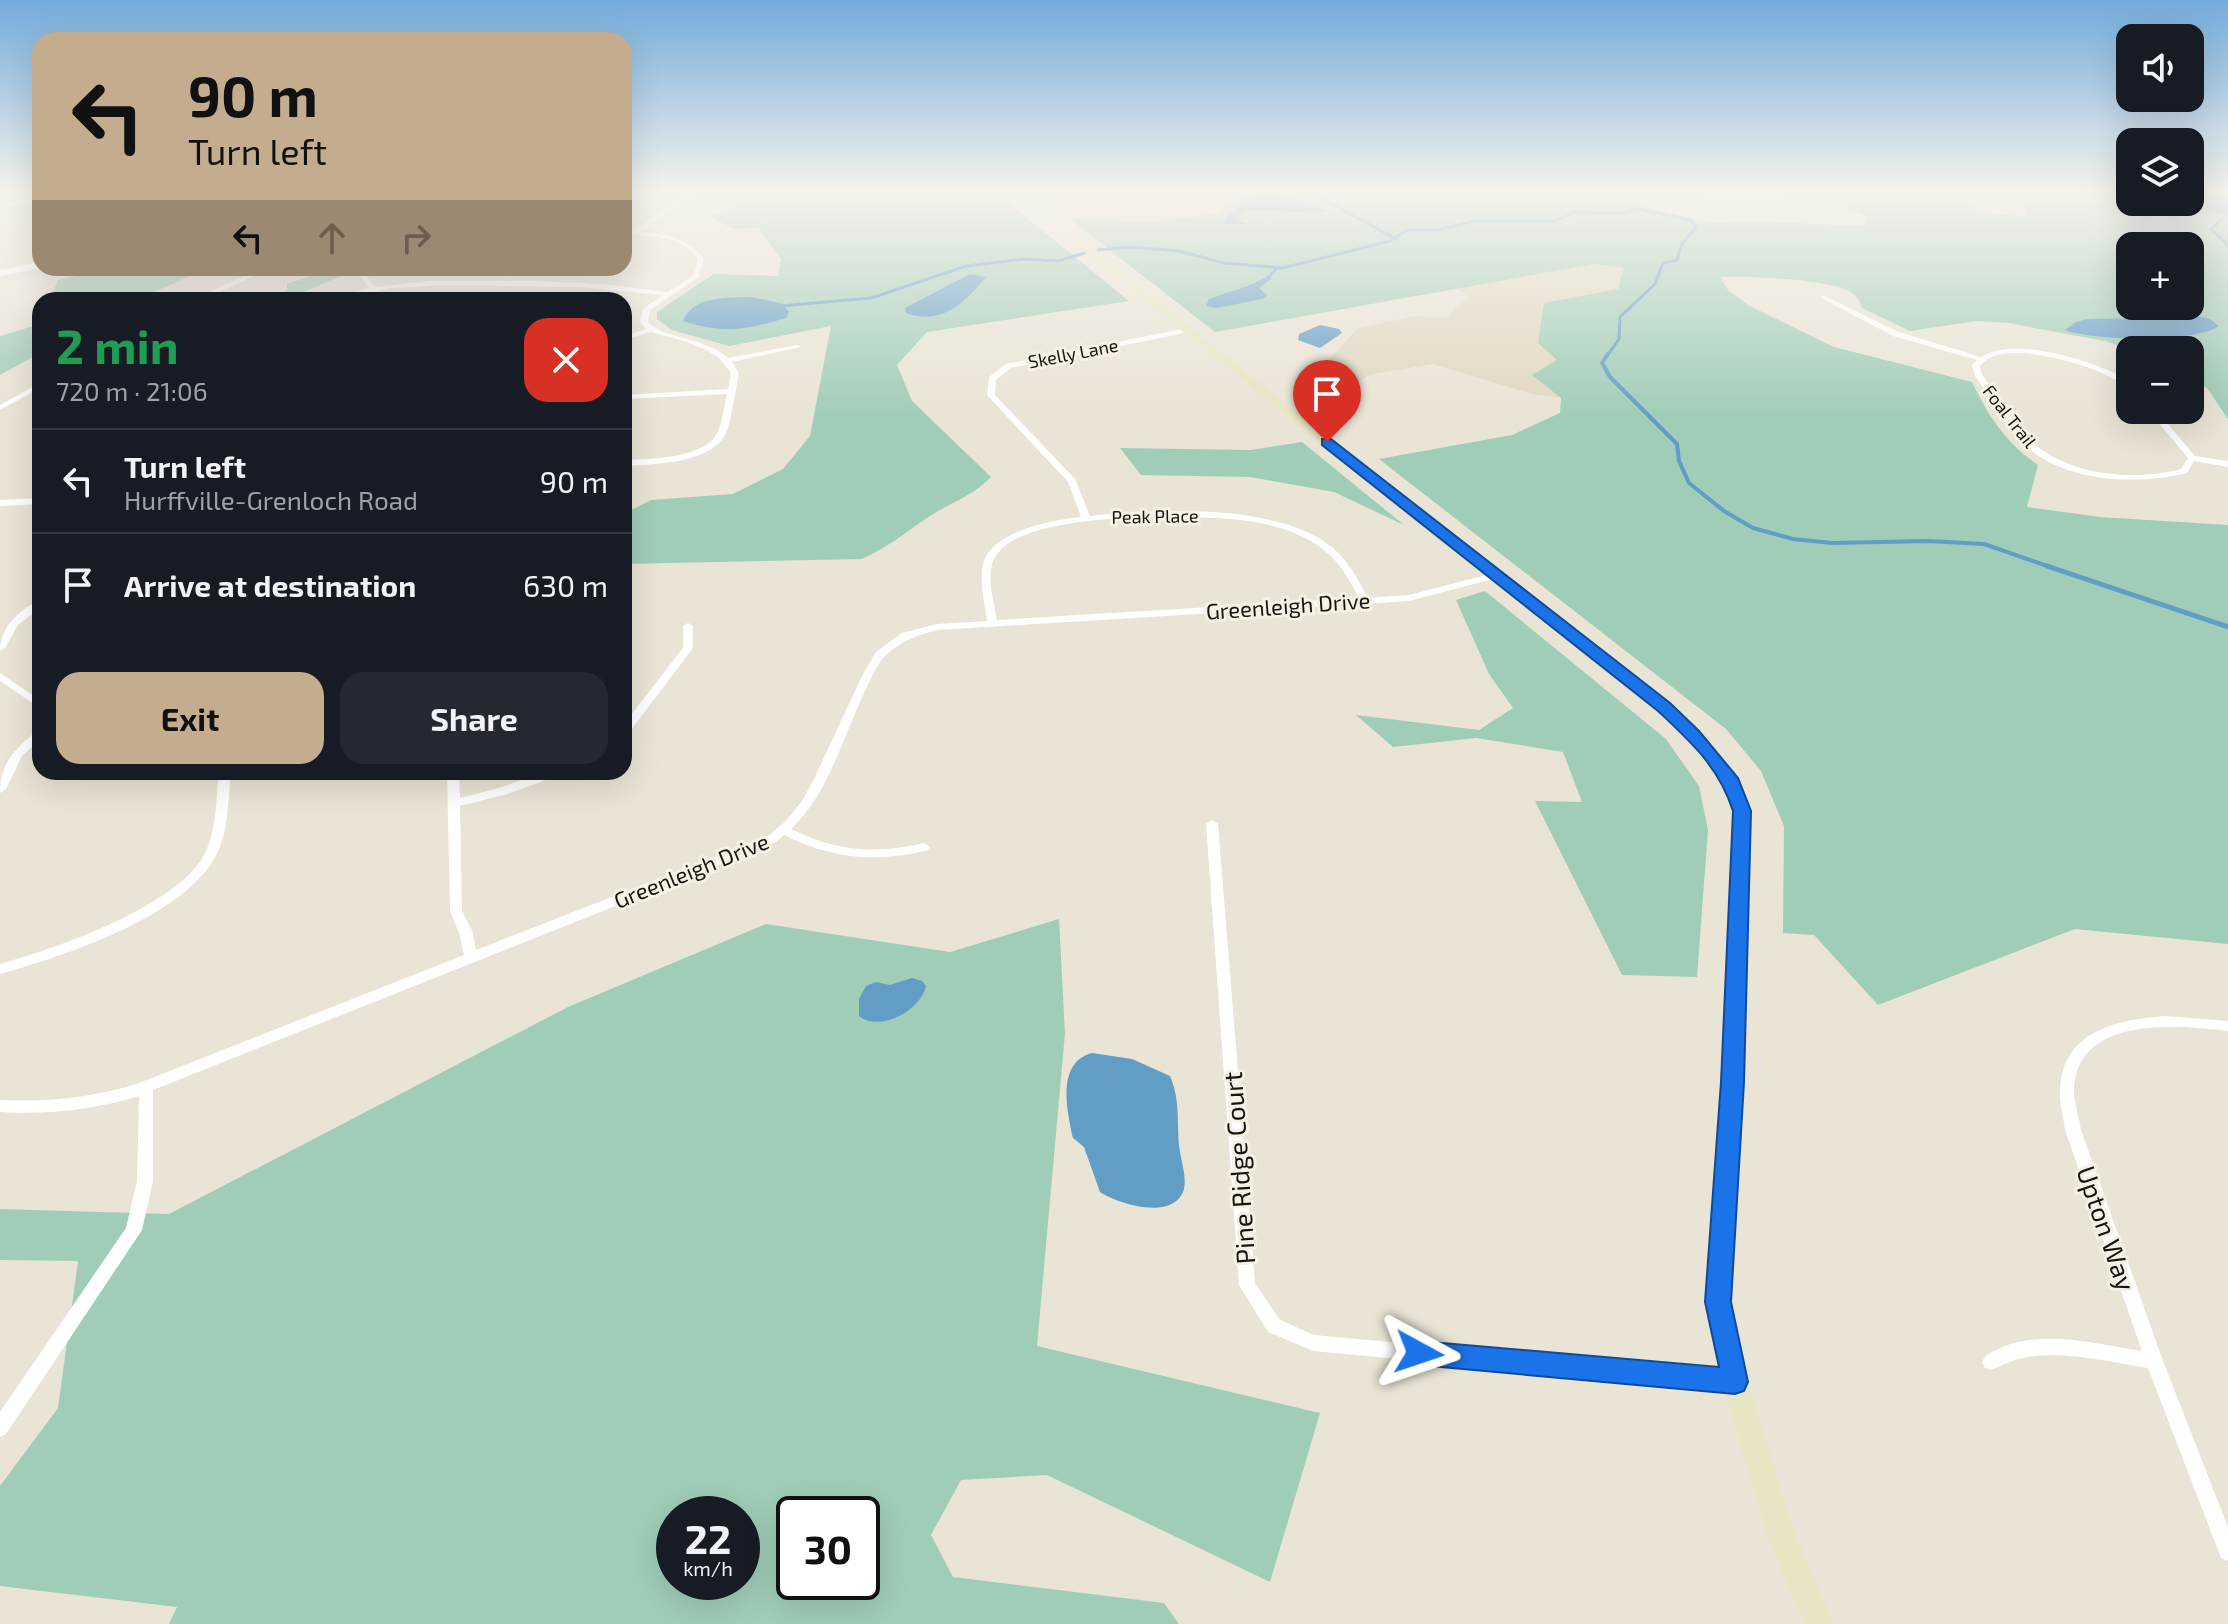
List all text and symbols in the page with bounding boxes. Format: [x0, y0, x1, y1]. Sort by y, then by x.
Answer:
map controls [2116, 24, 2204, 424]
button: sound [2116, 24, 2204, 112]
text: 90 m [188, 61, 318, 128]
icon: left [56, 64, 160, 168]
button: layers [2116, 128, 2204, 216]
text: Turn left [188, 129, 327, 172]
icon: left [226, 216, 270, 260]
icon: ahead [310, 216, 354, 260]
icon: right [394, 216, 438, 260]
button: + [2116, 232, 2204, 320]
text: 2 min [56, 316, 179, 374]
button: close [524, 318, 608, 402]
street label: Skelly Lane [1026, 333, 1120, 373]
button: − [2116, 336, 2204, 424]
pin [1293, 360, 1361, 442]
icon: arrive [1305, 372, 1349, 416]
text: 720 m · 21:06 [56, 375, 208, 406]
street label: Foal Trail [1979, 380, 2042, 452]
text: Turn left [124, 448, 246, 484]
icon: left [56, 459, 100, 503]
text: 90 m [540, 463, 608, 499]
text: Hurffville-Grenloch Road [124, 484, 418, 515]
street label: Peak Place [1111, 504, 1199, 528]
icon: arrive [56, 563, 100, 607]
text: Arrive at destination [124, 567, 416, 603]
text: 630 m [523, 567, 608, 603]
street label: Greenleigh Drive [1205, 586, 1371, 624]
button: Exit [56, 672, 324, 764]
button: Share [340, 672, 608, 764]
street label: Greenleigh Drive [610, 827, 772, 913]
street label: Pine Ridge Court [1216, 1071, 1260, 1265]
street label: Upton Way [2071, 1162, 2143, 1295]
position arrow [1377, 1311, 1461, 1395]
speed limit sign: 30 [776, 1496, 880, 1600]
text: 22 [685, 1514, 731, 1562]
text: km/h [683, 1556, 733, 1580]

